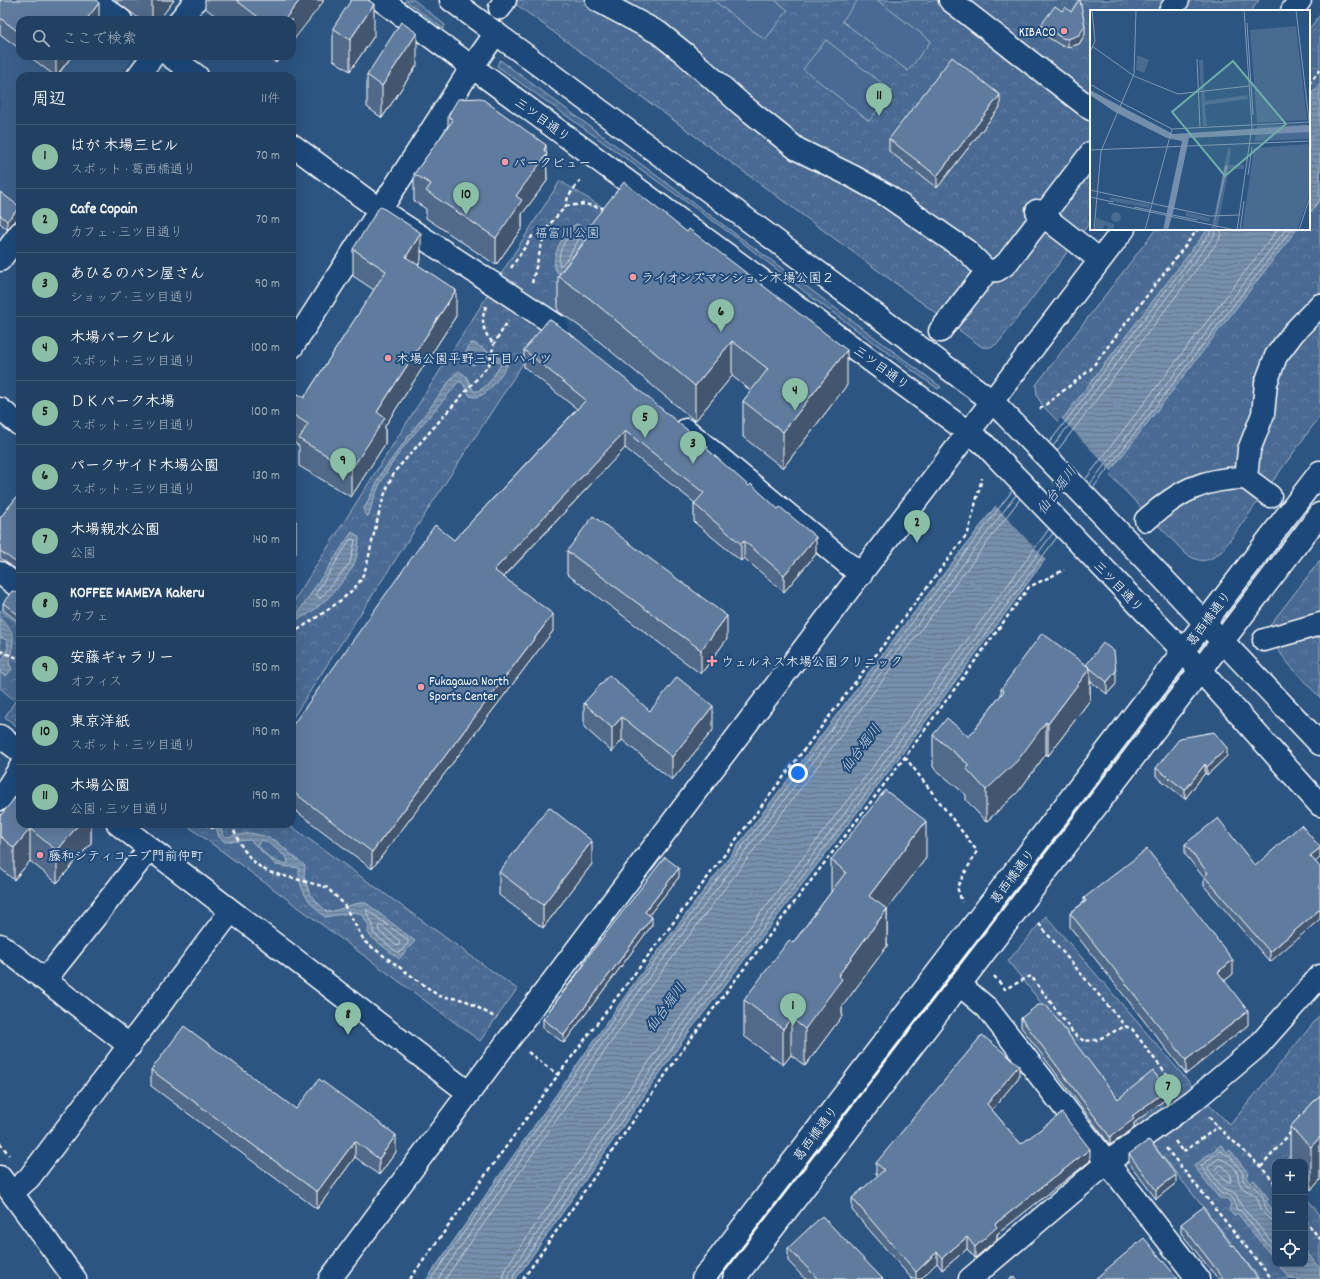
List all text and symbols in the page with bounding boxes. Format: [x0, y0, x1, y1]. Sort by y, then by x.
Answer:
inset map [1090, 10, 1310, 230]
search box [16, 16, 296, 60]
place label: KIBACO [1019, 24, 1056, 43]
marker: KIBACO [1059, 26, 1069, 36]
icon: search [30, 27, 52, 49]
text: ここで検索 [62, 29, 137, 51]
pin: 11 [866, 83, 892, 116]
text: 周辺 [32, 89, 66, 113]
text: 11件 [261, 90, 280, 109]
street label: 三ツ目通り [510, 94, 573, 148]
text: はが 木場三ビル [70, 136, 178, 158]
text: 1 [44, 147, 46, 166]
text: 70 m [256, 147, 280, 166]
place label: パークビュー [513, 155, 591, 174]
marker: パークビュー [500, 157, 510, 167]
text: スポット · 葛西橋通り [70, 161, 196, 180]
pin: 10 [453, 182, 479, 215]
text: Cafe Copain [70, 199, 137, 221]
text: 2 [42, 211, 48, 230]
text: 70 m [256, 211, 280, 230]
text: カフェ · 三ツ目通り [70, 224, 183, 243]
park label: 福富川公園 [534, 225, 600, 244]
text: あひるのパン屋さん [70, 264, 205, 286]
place label: ライオンズマンション木場公園２ [641, 270, 834, 289]
marker: ライオンズマンション木場公園２ [628, 272, 638, 282]
text: 3 [42, 275, 48, 294]
text: 90 m [255, 275, 280, 294]
text: ショップ · 三ツ目通り [70, 289, 195, 308]
pin: 6 [708, 299, 734, 332]
text: 木場パークビル [70, 328, 175, 350]
text: 4 [42, 339, 48, 358]
text: 100 m [251, 339, 280, 358]
street label: 三ツ目通り [849, 342, 912, 396]
place label: 木場公園平野三丁目ハイツ [396, 351, 552, 370]
text: スポット · 三ツ目通り [70, 353, 196, 372]
marker: 木場公園平野三丁目ハイツ [383, 353, 393, 363]
pin: 4 [782, 378, 808, 411]
text: ＤＫパーク木場 [70, 392, 175, 414]
text: 5 [42, 403, 48, 422]
text: 100 m [251, 403, 280, 422]
pin: 5 [632, 405, 658, 438]
text: スポット · 三ツ目通り [70, 417, 196, 436]
pin: 3 [680, 431, 706, 464]
pin: 9 [330, 448, 356, 481]
text: パークサイド木場公園 [70, 456, 219, 478]
water label: 仙台堀川 [1033, 463, 1082, 520]
text: 6 [42, 467, 48, 486]
text: 130 m [252, 467, 280, 486]
text: スポット · 三ツ目通り [70, 481, 196, 500]
pin: 2 [904, 510, 930, 543]
text: 木場親水公園 [70, 520, 160, 542]
text: 7 [43, 531, 47, 550]
text: 140 m [253, 531, 280, 550]
text: 公園 [70, 545, 96, 564]
street label: 三ツ目通り [1088, 558, 1147, 618]
text: KOFFEE MAMEYA Kakeru [70, 583, 204, 605]
street label: 葛西橋通り [1183, 588, 1237, 651]
text: 8 [42, 595, 48, 614]
text: 150 m [252, 595, 280, 614]
text: カフェ [70, 608, 109, 627]
text: 安藤ギャラリー [70, 648, 174, 670]
place label: ウェルネス木場公園クリニック [721, 654, 903, 673]
marker: ウェルネス木場公園クリニック [706, 655, 718, 667]
text: 9 [42, 659, 48, 678]
text: 150 m [252, 659, 280, 678]
text: オフィス [70, 673, 122, 692]
place label: Fukagawa North Sports Center [429, 673, 509, 707]
marker: Fukagawa North Sports Center [416, 682, 426, 692]
text: 東京洋紙 [70, 712, 130, 734]
water label: 仙台堀川 [837, 721, 886, 778]
text: 10 [40, 723, 50, 742]
text: 190 m [252, 723, 280, 742]
text: スポット · 三ツ目通り [70, 737, 196, 756]
your location [788, 763, 808, 783]
text: 木場公園 [70, 776, 130, 798]
text: 11 [42, 787, 48, 806]
text: 190 m [252, 787, 280, 806]
text: 公園 · 三ツ目通り [70, 801, 170, 820]
street label: 葛西橋通り [987, 846, 1041, 909]
place label: 藤和シティコープ門前仲町 [48, 848, 203, 867]
marker: 藤和シティコープ門前仲町 [35, 850, 45, 860]
water label: 仙台堀川 [642, 980, 691, 1037]
pin: 1 [780, 993, 806, 1026]
pin: 8 [335, 1002, 361, 1035]
pin: 7 [1155, 1074, 1181, 1107]
street label: 葛西橋通り [790, 1103, 844, 1166]
map controls [1272, 1159, 1308, 1267]
button: + [1272, 1159, 1308, 1195]
button: − [1272, 1195, 1308, 1231]
button: locate [1272, 1231, 1308, 1267]

